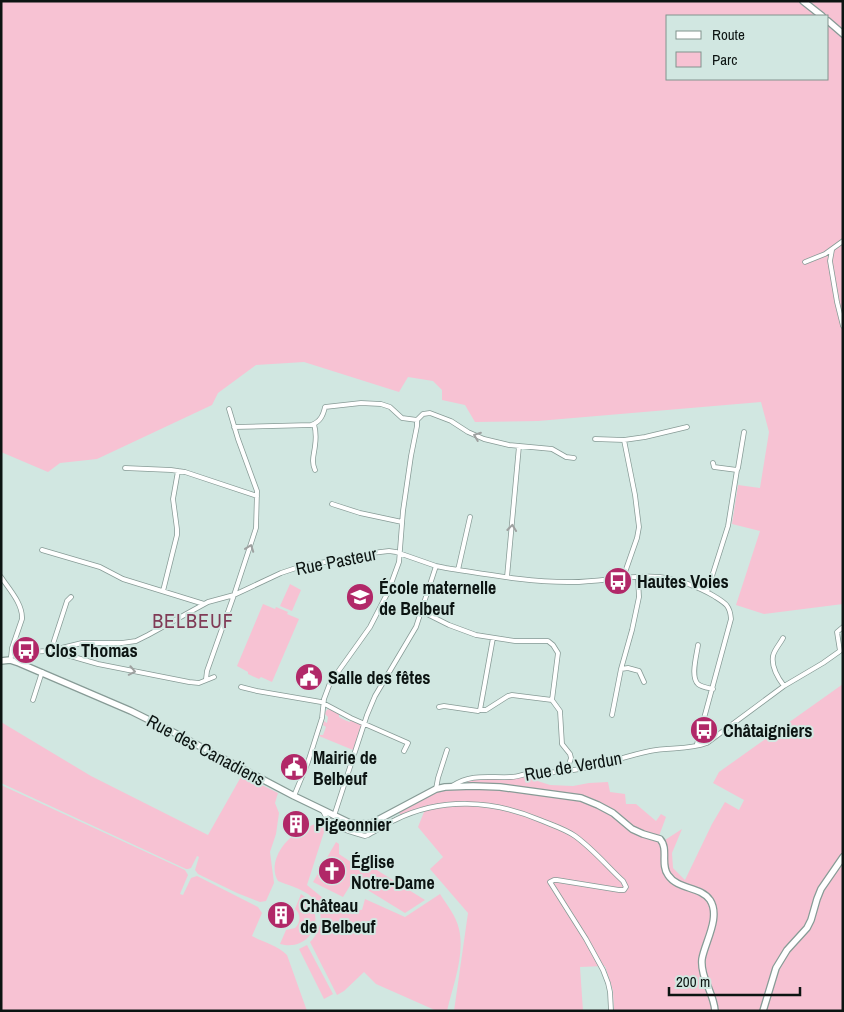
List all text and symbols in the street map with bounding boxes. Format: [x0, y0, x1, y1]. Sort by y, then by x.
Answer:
legend [666, 15, 829, 80]
text: Route [712, 24, 745, 45]
text: Parc [712, 49, 737, 70]
one-way arrow [474, 431, 482, 441]
one-way arrow [506, 524, 517, 532]
street label: Rue Pasteur [293, 541, 379, 581]
one-way arrow [244, 545, 254, 553]
bus stop icon: Hautes Voies [603, 566, 633, 596]
place label: Hautes Voies [637, 569, 729, 594]
place label: École maternelle de Belbeuf [379, 575, 496, 621]
school or university icon: École maternelle de Belbeuf [345, 582, 375, 612]
district label: BELBEUF [152, 607, 234, 634]
bus stop icon: Clos Thomas [11, 635, 41, 665]
place label: Clos Thomas [45, 638, 138, 663]
public building icon: Salle des fêtes [294, 662, 324, 692]
one-way arrow [127, 665, 136, 676]
place label: Salle des fêtes [328, 665, 431, 690]
street label: Rue des Canadiens [143, 708, 269, 792]
bus stop icon: Châtaigniers [689, 715, 719, 745]
place label: Châtaigniers [723, 718, 812, 743]
place label: Mairie de Belbeuf [313, 745, 377, 791]
street label: Rue de Verdun [522, 745, 624, 787]
public building icon: Mairie de Belbeuf [279, 752, 309, 782]
building icon: Pigeonnier [281, 809, 311, 839]
place label: Pigeonnier [315, 812, 392, 837]
place label: Église Notre-Dame [351, 849, 435, 895]
church icon: Église Notre-Dame [317, 856, 347, 886]
place label: Château de Belbeuf [300, 893, 376, 939]
building icon: Château de Belbeuf [266, 900, 296, 930]
scale bar [669, 964, 800, 996]
text: 200 m [676, 971, 710, 992]

